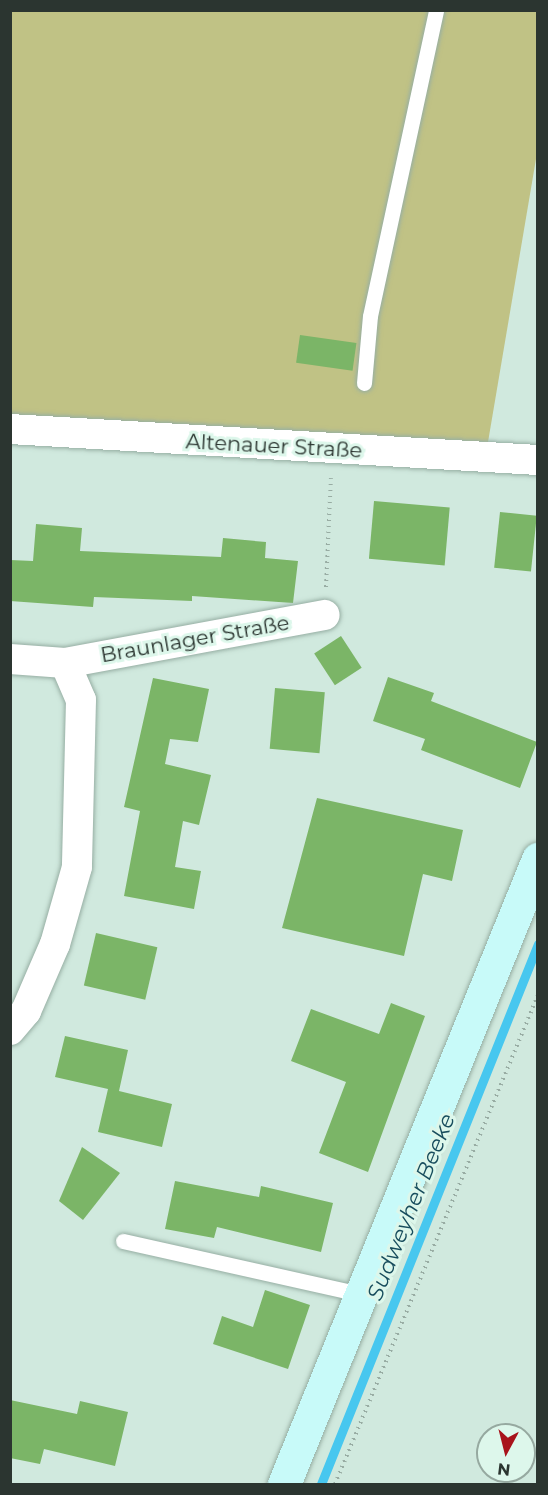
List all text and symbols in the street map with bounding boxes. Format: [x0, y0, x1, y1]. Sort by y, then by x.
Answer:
street label: Altenauer Straße [185, 429, 363, 463]
street label: Braunlager Straße [99, 610, 291, 668]
water label: Sudweyher Beeke [361, 1110, 461, 1304]
north arrow [476, 1423, 536, 1483]
text: N [496, 1459, 512, 1480]

